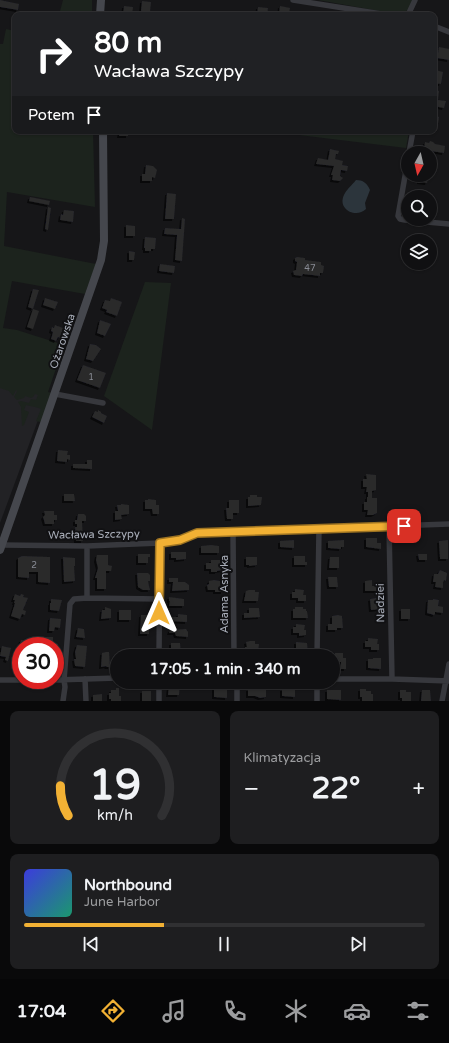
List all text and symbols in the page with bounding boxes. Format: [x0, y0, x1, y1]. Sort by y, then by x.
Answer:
text: 80 m [94, 26, 162, 60]
icon: right [28, 28, 80, 80]
text: Wacława Szczypy [94, 60, 244, 82]
icon: arrive [83, 104, 105, 126]
text: Potem [28, 106, 75, 124]
north arrow [401, 146, 437, 182]
map controls [401, 146, 437, 270]
button: search [401, 190, 437, 226]
button: layers [401, 234, 437, 270]
house number: 47 [304, 263, 316, 274]
street label: Ożarowska [47, 312, 78, 370]
house number: 1 [88, 372, 94, 383]
pin [387, 509, 421, 543]
icon: arrive [393, 515, 415, 537]
street label: Wacława Szczypy [48, 527, 140, 542]
street label: Adama Asnyka [218, 555, 231, 633]
house number: 2 [31, 560, 37, 571]
street label: Nadziei [374, 583, 387, 623]
position arrow [138, 592, 180, 634]
speed limit sign: 30 [12, 637, 64, 689]
text: 17:05 · 1 min · 340 m [150, 660, 300, 678]
text: Klimatyzacja [244, 750, 321, 766]
text: 19 [89, 760, 141, 810]
text: 22° [311, 770, 360, 807]
text: − [244, 776, 259, 802]
text: + [413, 776, 425, 802]
text: km/h [97, 806, 133, 823]
text: Northbound [84, 876, 172, 894]
text: June Harbor [84, 894, 160, 910]
icon: previous [80, 933, 102, 955]
icon: pause [213, 933, 235, 955]
icon: next [347, 933, 369, 955]
icon: directions [99, 997, 127, 1025]
icon: music [160, 997, 188, 1025]
icon: phone [221, 997, 249, 1025]
icon: climate [282, 997, 310, 1025]
icon: car [343, 997, 371, 1025]
icon: filters [404, 997, 432, 1025]
text: 17:04 [17, 1000, 66, 1022]

